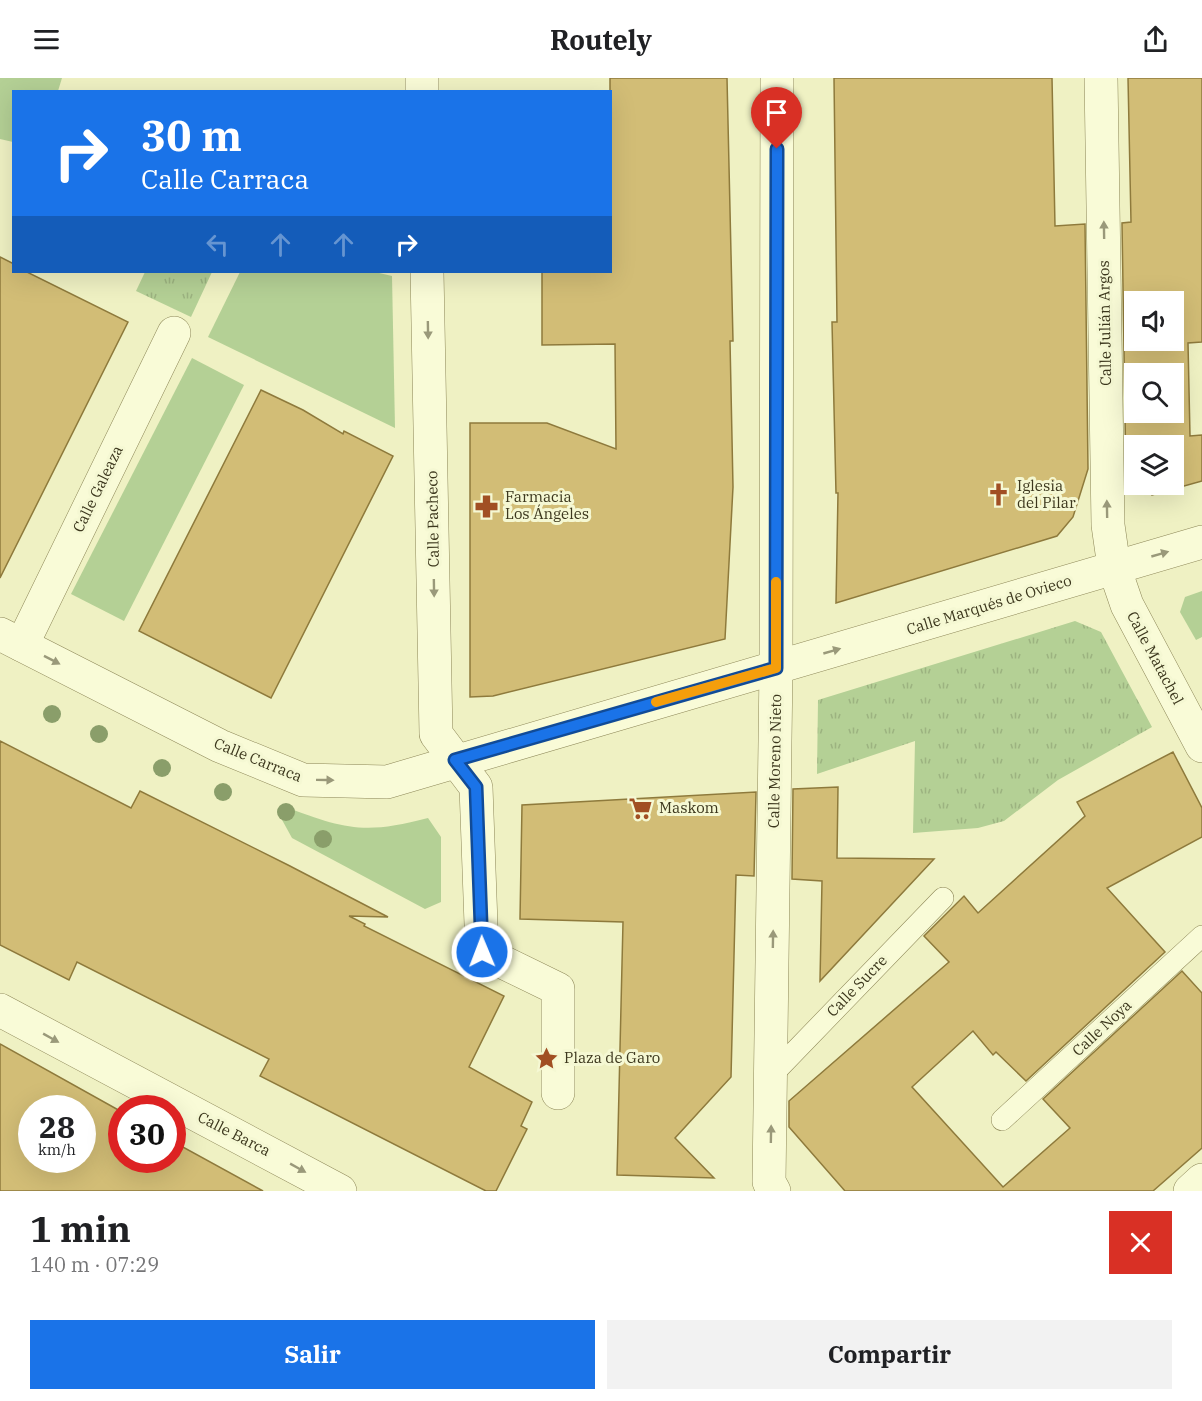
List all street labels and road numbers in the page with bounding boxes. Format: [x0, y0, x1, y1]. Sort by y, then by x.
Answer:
street label: Calle Julián Argos [1094, 260, 1115, 386]
street label: Calle Galeaza [68, 442, 127, 535]
street label: Calle Pacheco [422, 470, 443, 568]
street label: Calle Marqués de Ovieco [904, 570, 1074, 639]
street label: Calle Matachel [1123, 608, 1188, 707]
street label: Calle Moreno Nieto [764, 694, 785, 828]
street label: Calle Carraca [211, 733, 305, 786]
street label: Calle Sucre [822, 951, 891, 1021]
street label: Calle Noya [1068, 995, 1135, 1060]
street label: Calle Barca [195, 1107, 274, 1160]

